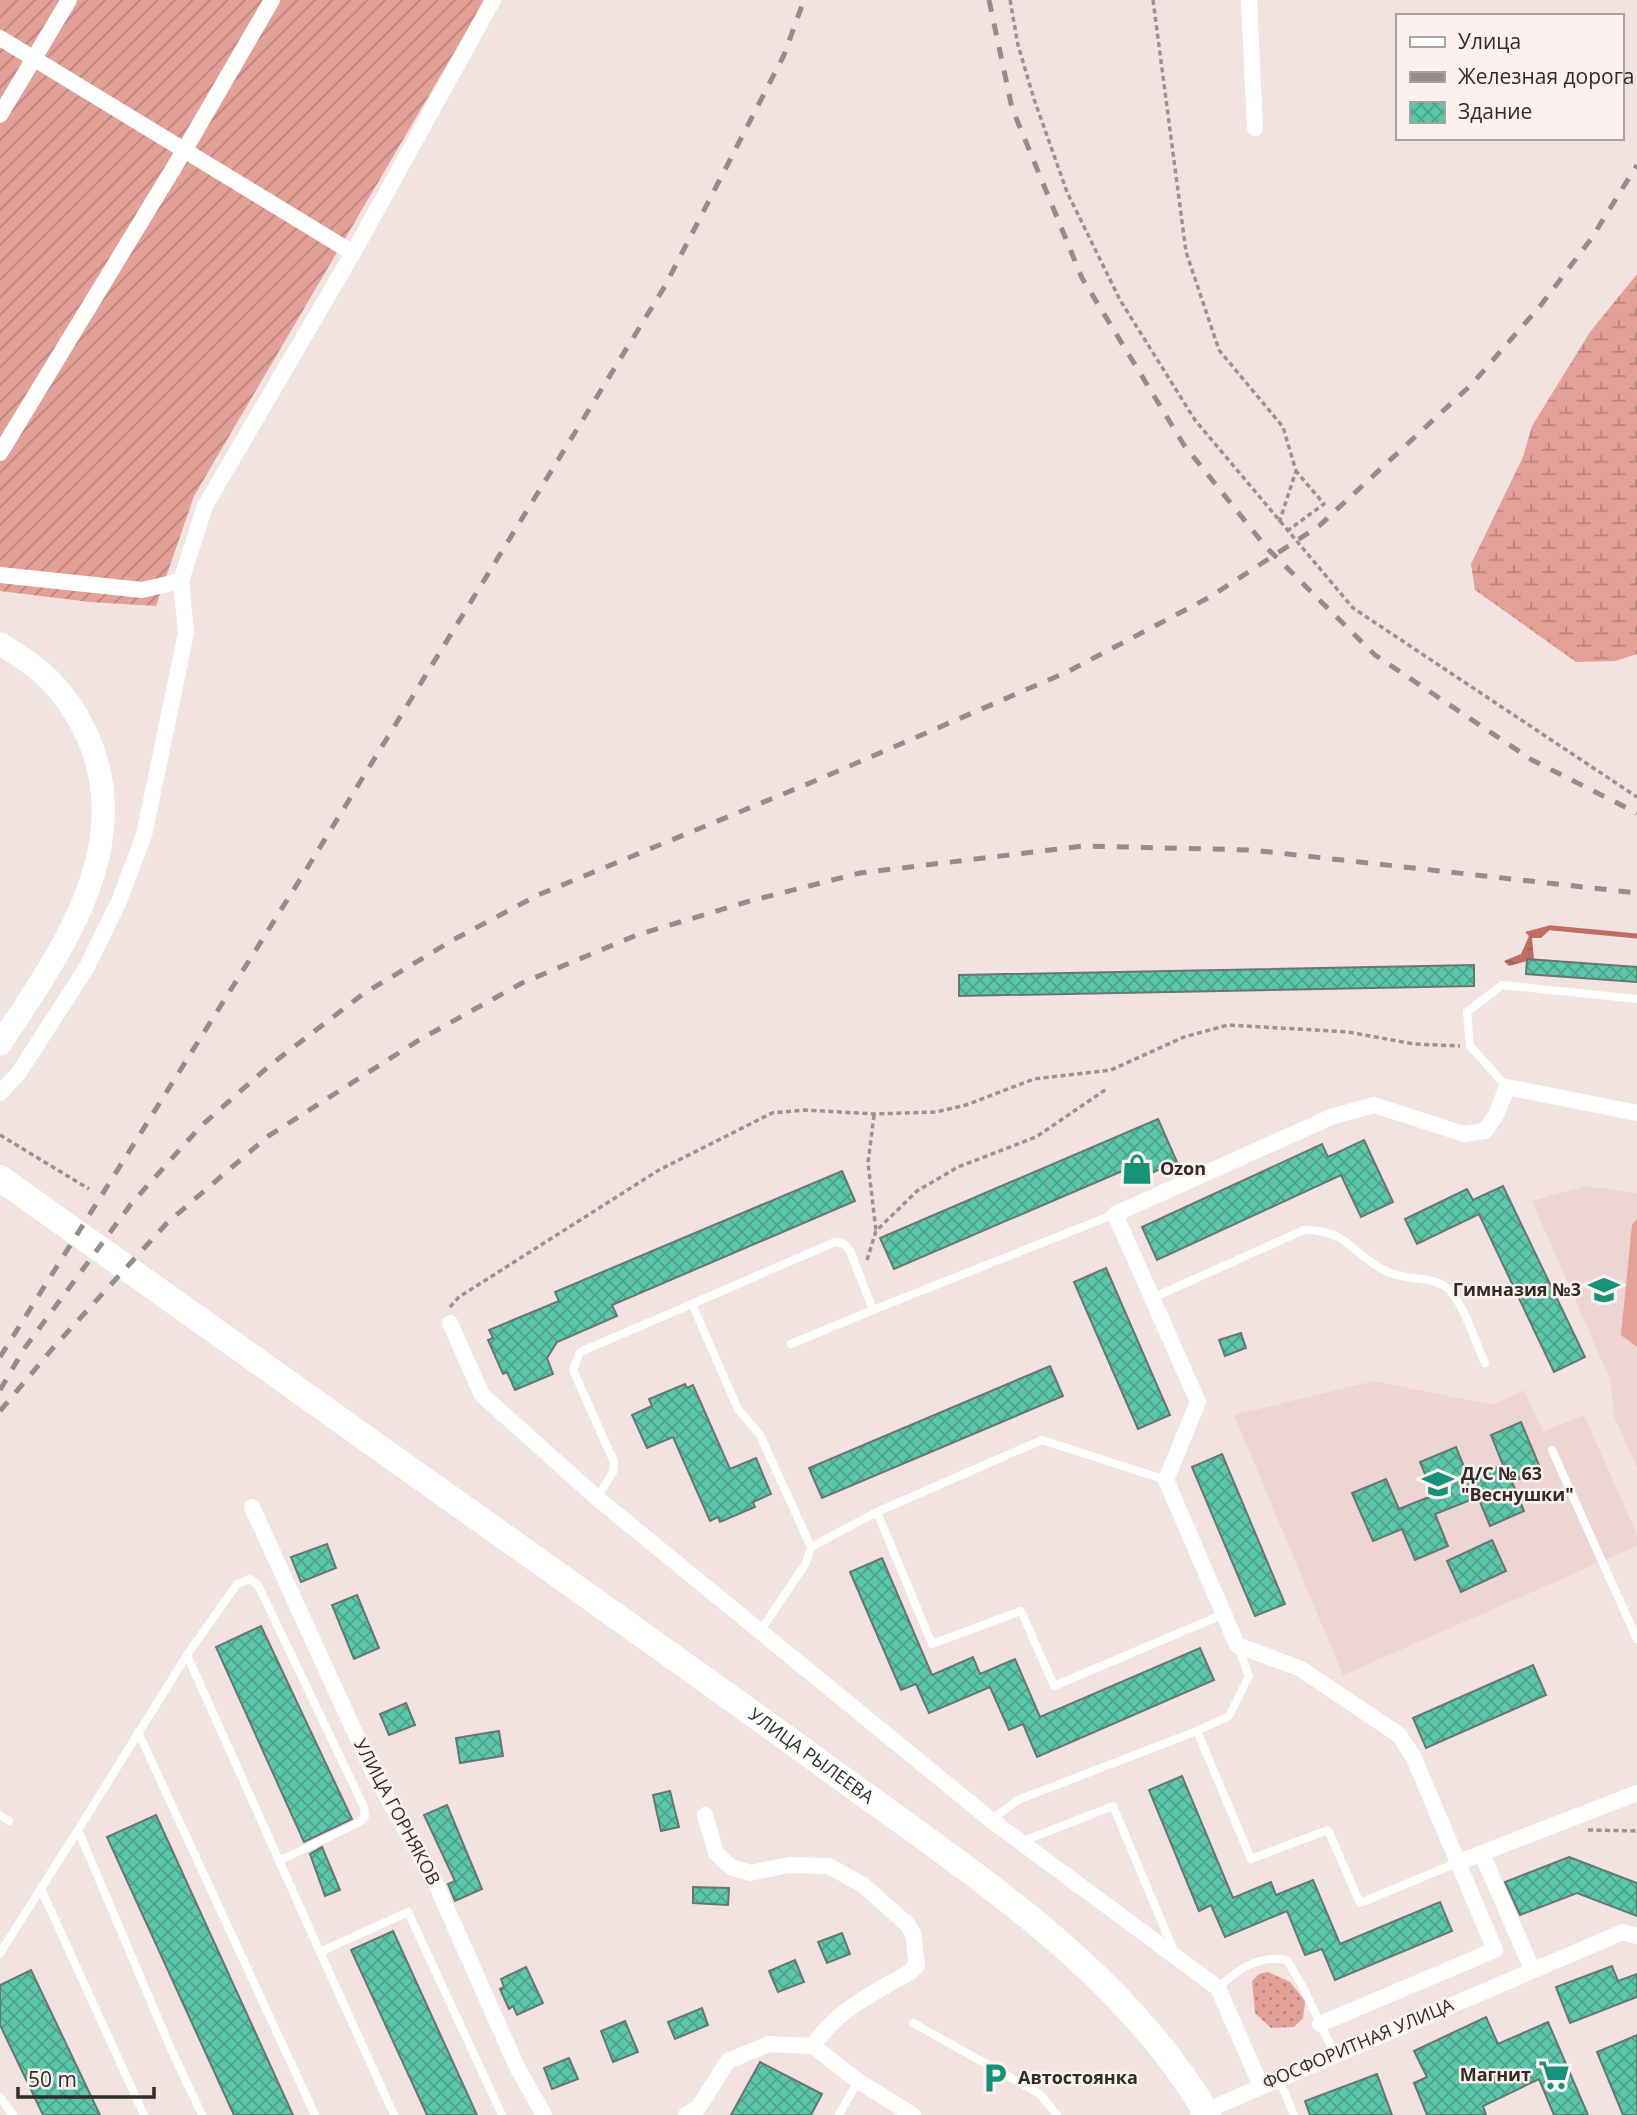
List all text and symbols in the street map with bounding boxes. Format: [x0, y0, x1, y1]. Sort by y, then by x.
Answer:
legend [1396, 14, 1623, 140]
text: Улица [1458, 27, 1521, 55]
text: Железная дорога [1458, 62, 1634, 90]
text: Здание [1458, 97, 1532, 125]
shop icon: Ozon [1120, 1152, 1154, 1186]
place label: Ozon [1160, 1156, 1206, 1180]
school or university icon: Гимназия №3 [1587, 1273, 1621, 1307]
place label: Гимназия №3 [1453, 1277, 1581, 1301]
place label: Д/С № 63 "Веснушки" [1461, 1461, 1574, 1506]
school or university icon: Д/С № 63 "Веснушки" [1421, 1467, 1455, 1501]
street label: УЛИЦА РЫЛЕЕВА [744, 1702, 880, 1809]
street label: УЛИЦА ГОРНЯКОВ [349, 1734, 447, 1889]
street label: ФОСФОРИТНАЯ УЛИЦА [1258, 1992, 1457, 2094]
scale bar [18, 2056, 154, 2100]
supermarket icon: Магнит [1537, 2058, 1571, 2092]
parking icon: Автостоянка [978, 2061, 1012, 2095]
place label: Магнит [1460, 2062, 1531, 2086]
text: 50 m [28, 2065, 77, 2093]
place label: Автостоянка [1018, 2065, 1138, 2089]

